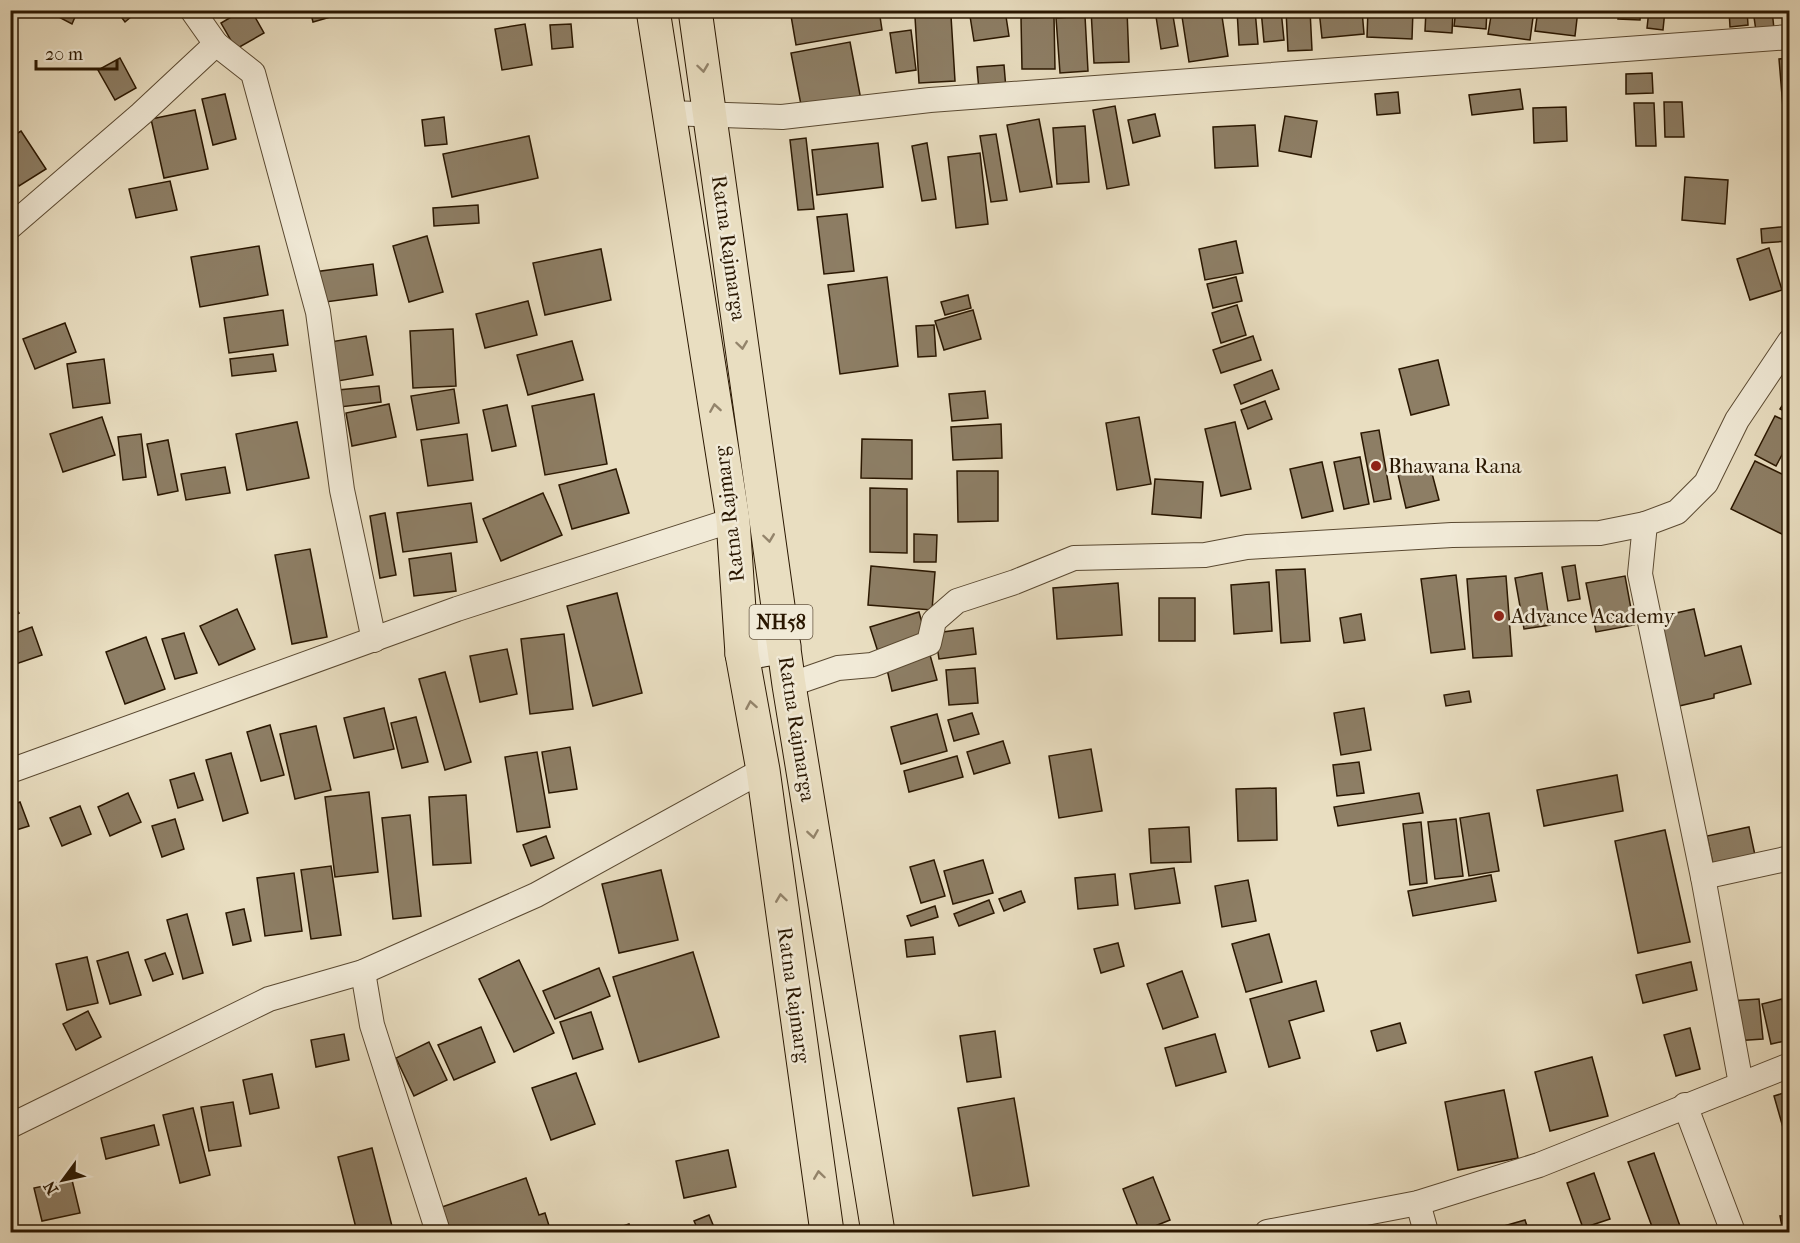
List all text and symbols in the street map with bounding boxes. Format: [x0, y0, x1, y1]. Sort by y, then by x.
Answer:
scale bar [36, 33, 117, 71]
text: 20 m [45, 44, 83, 65]
one-way arrow [697, 64, 709, 73]
street label: Ratna Rajmarga [707, 174, 751, 323]
one-way arrow [736, 340, 748, 349]
one-way arrow [710, 403, 722, 413]
street label: Ratna Rajmarg [709, 444, 749, 583]
place label: Bhawana Rana [1388, 454, 1522, 478]
marker: Bhawana Rana [1369, 459, 1383, 473]
one-way arrow [762, 533, 775, 542]
place label: Advance Academy [1510, 604, 1675, 628]
road number: NH58 [750, 605, 812, 639]
marker: Advance Academy [1492, 609, 1506, 623]
street label: Ratna Rajmarga [774, 655, 820, 804]
one-way arrow [746, 701, 758, 710]
one-way arrow [807, 830, 819, 839]
one-way arrow [775, 894, 787, 903]
street label: Ratna Rajmarg [773, 925, 816, 1065]
north arrow [33, 1150, 93, 1210]
one-way arrow [813, 1170, 825, 1179]
text: N [39, 1177, 62, 1198]

